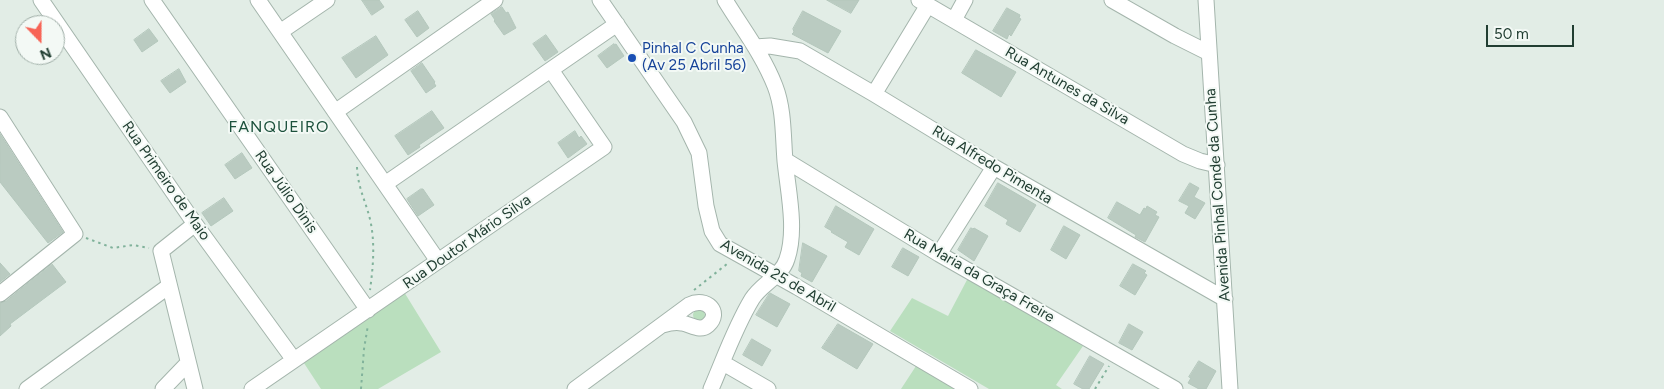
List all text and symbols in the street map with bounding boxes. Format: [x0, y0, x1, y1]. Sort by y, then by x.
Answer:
north arrow [15, 15, 65, 65]
scale bar [1489, 15, 1576, 47]
text: 50 m [1494, 25, 1529, 43]
place label: Pinhal C Cunha (Av 25 Abril 56) [642, 40, 746, 75]
street label: Rua Antunes da Silva [1002, 43, 1132, 129]
text: N [37, 44, 54, 63]
marker: Pinhal C Cunha (Av 25 Abril 56) [626, 52, 638, 64]
street label: Avenida Pinhal Conde da Cunha [1202, 88, 1234, 302]
district label: FANQUEIRO [227, 117, 331, 137]
street label: Rua Primeiro de Maio [118, 118, 214, 244]
street label: Rua Alfredo Pimenta [929, 122, 1055, 208]
street label: Rua Júlio Dinis [251, 147, 321, 237]
street label: Rua Doutor Mário Silva [400, 191, 534, 293]
street label: Rua Maria da Graça Freire [900, 225, 1058, 327]
street label: Avenida 25 de Abril [717, 236, 839, 316]

